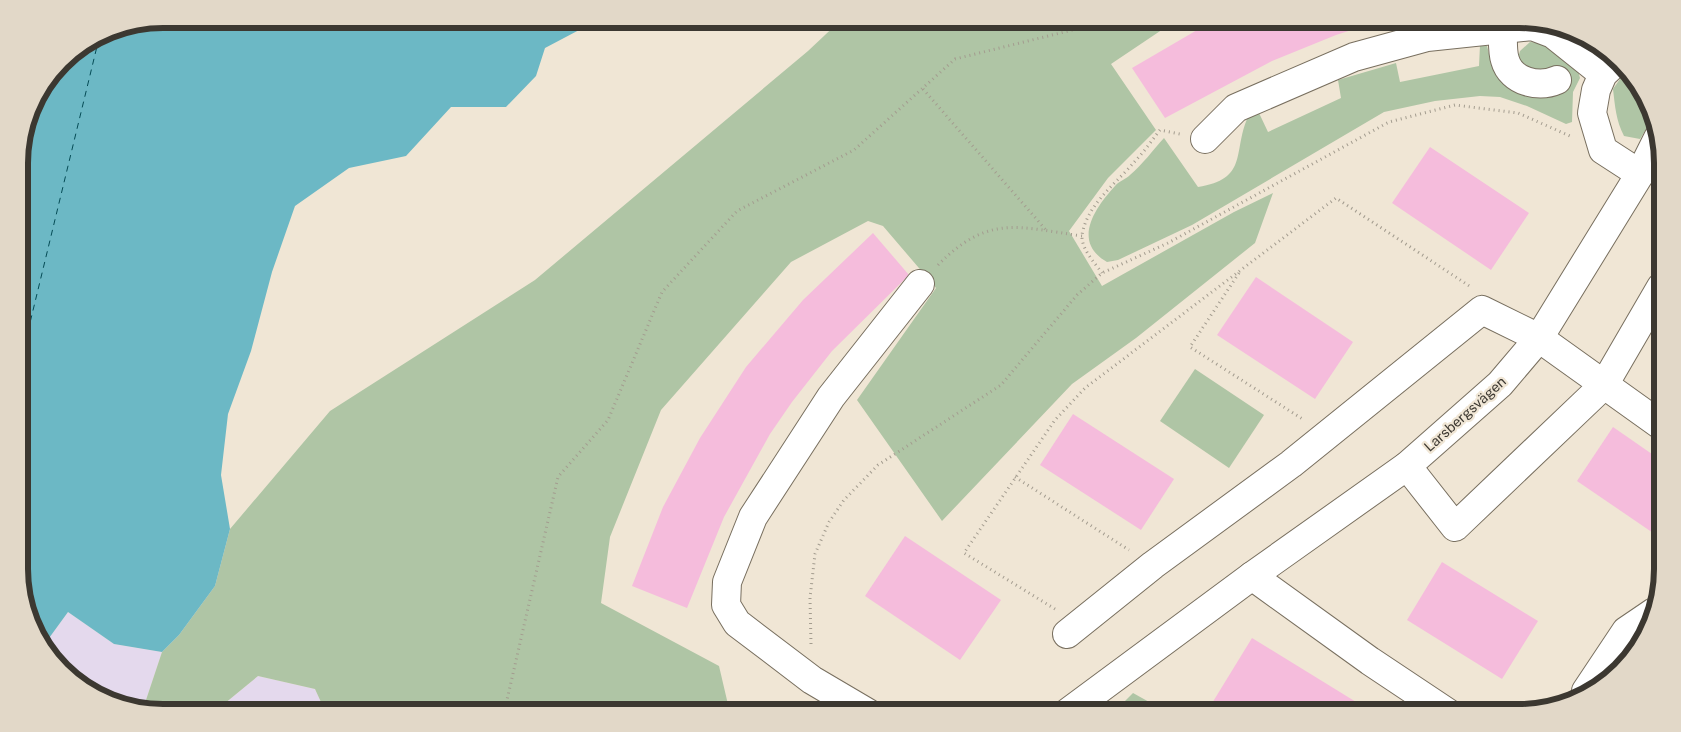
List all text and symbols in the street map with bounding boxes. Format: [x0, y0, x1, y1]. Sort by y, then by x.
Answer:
street label: Larsbergsvägen [1421, 373, 1509, 455]

